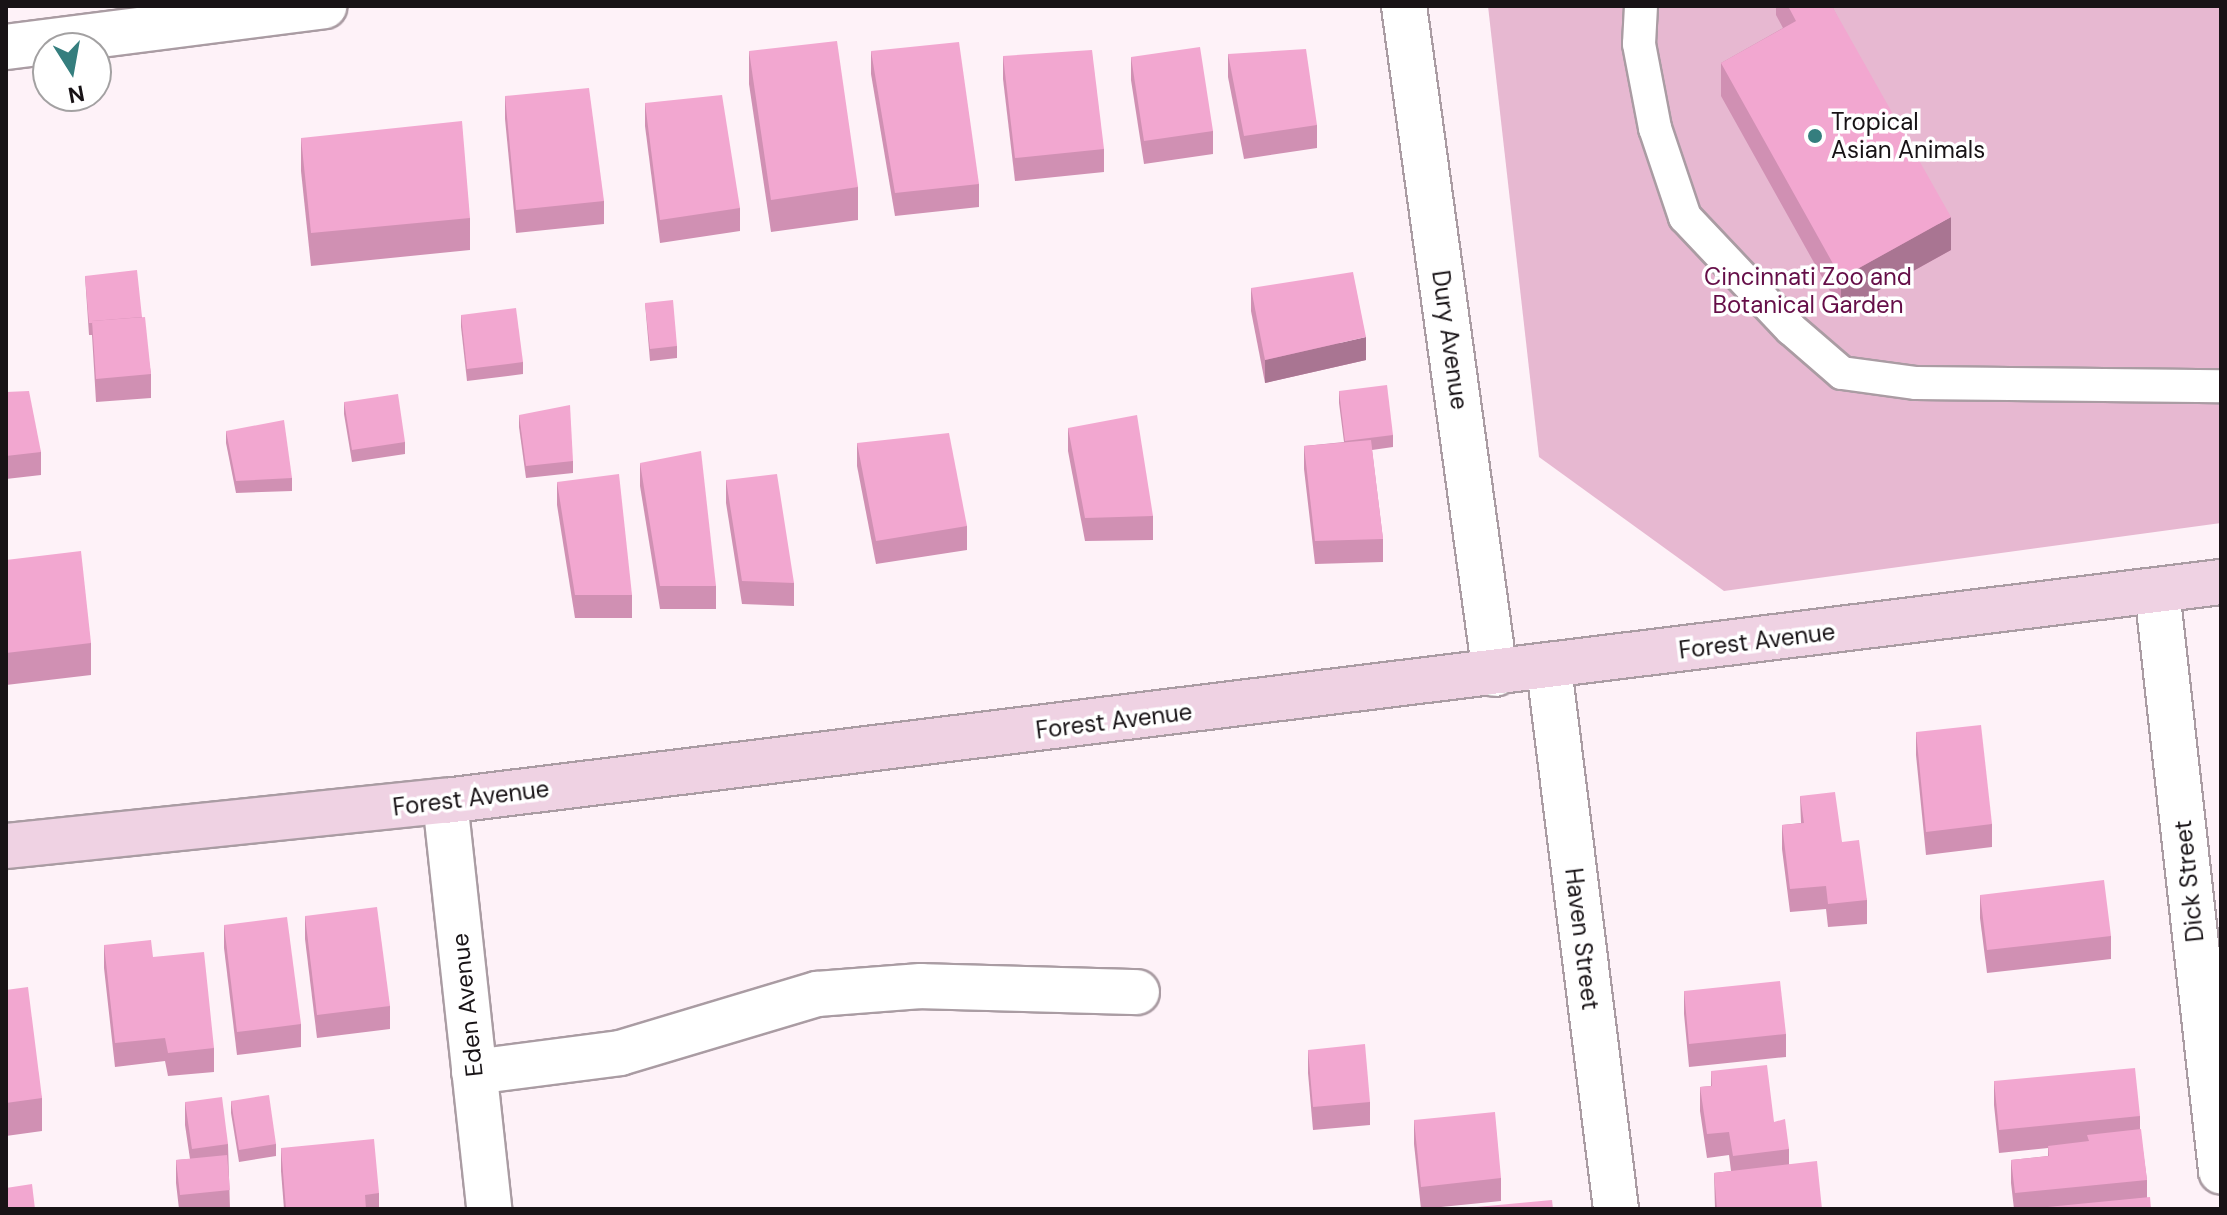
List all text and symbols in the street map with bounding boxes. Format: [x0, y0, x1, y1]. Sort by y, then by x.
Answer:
north arrow [32, 32, 112, 112]
text: N [66, 78, 87, 110]
place label: Tropical Asian Animals [1831, 108, 1985, 164]
marker: Tropical Asian Animals [1806, 127, 1824, 145]
park label: Cincinnati Zoo and Botanical Garden [1704, 263, 1912, 319]
street label: Dury Avenue [1426, 268, 1474, 412]
street label: Forest Avenue [1677, 617, 1837, 665]
street label: Forest Avenue [1034, 697, 1194, 745]
street label: Forest Avenue [391, 774, 551, 822]
street label: Dick Street [2168, 819, 2210, 943]
street label: Haven Street [1559, 866, 1605, 1012]
street label: Eden Avenue [445, 932, 489, 1078]

